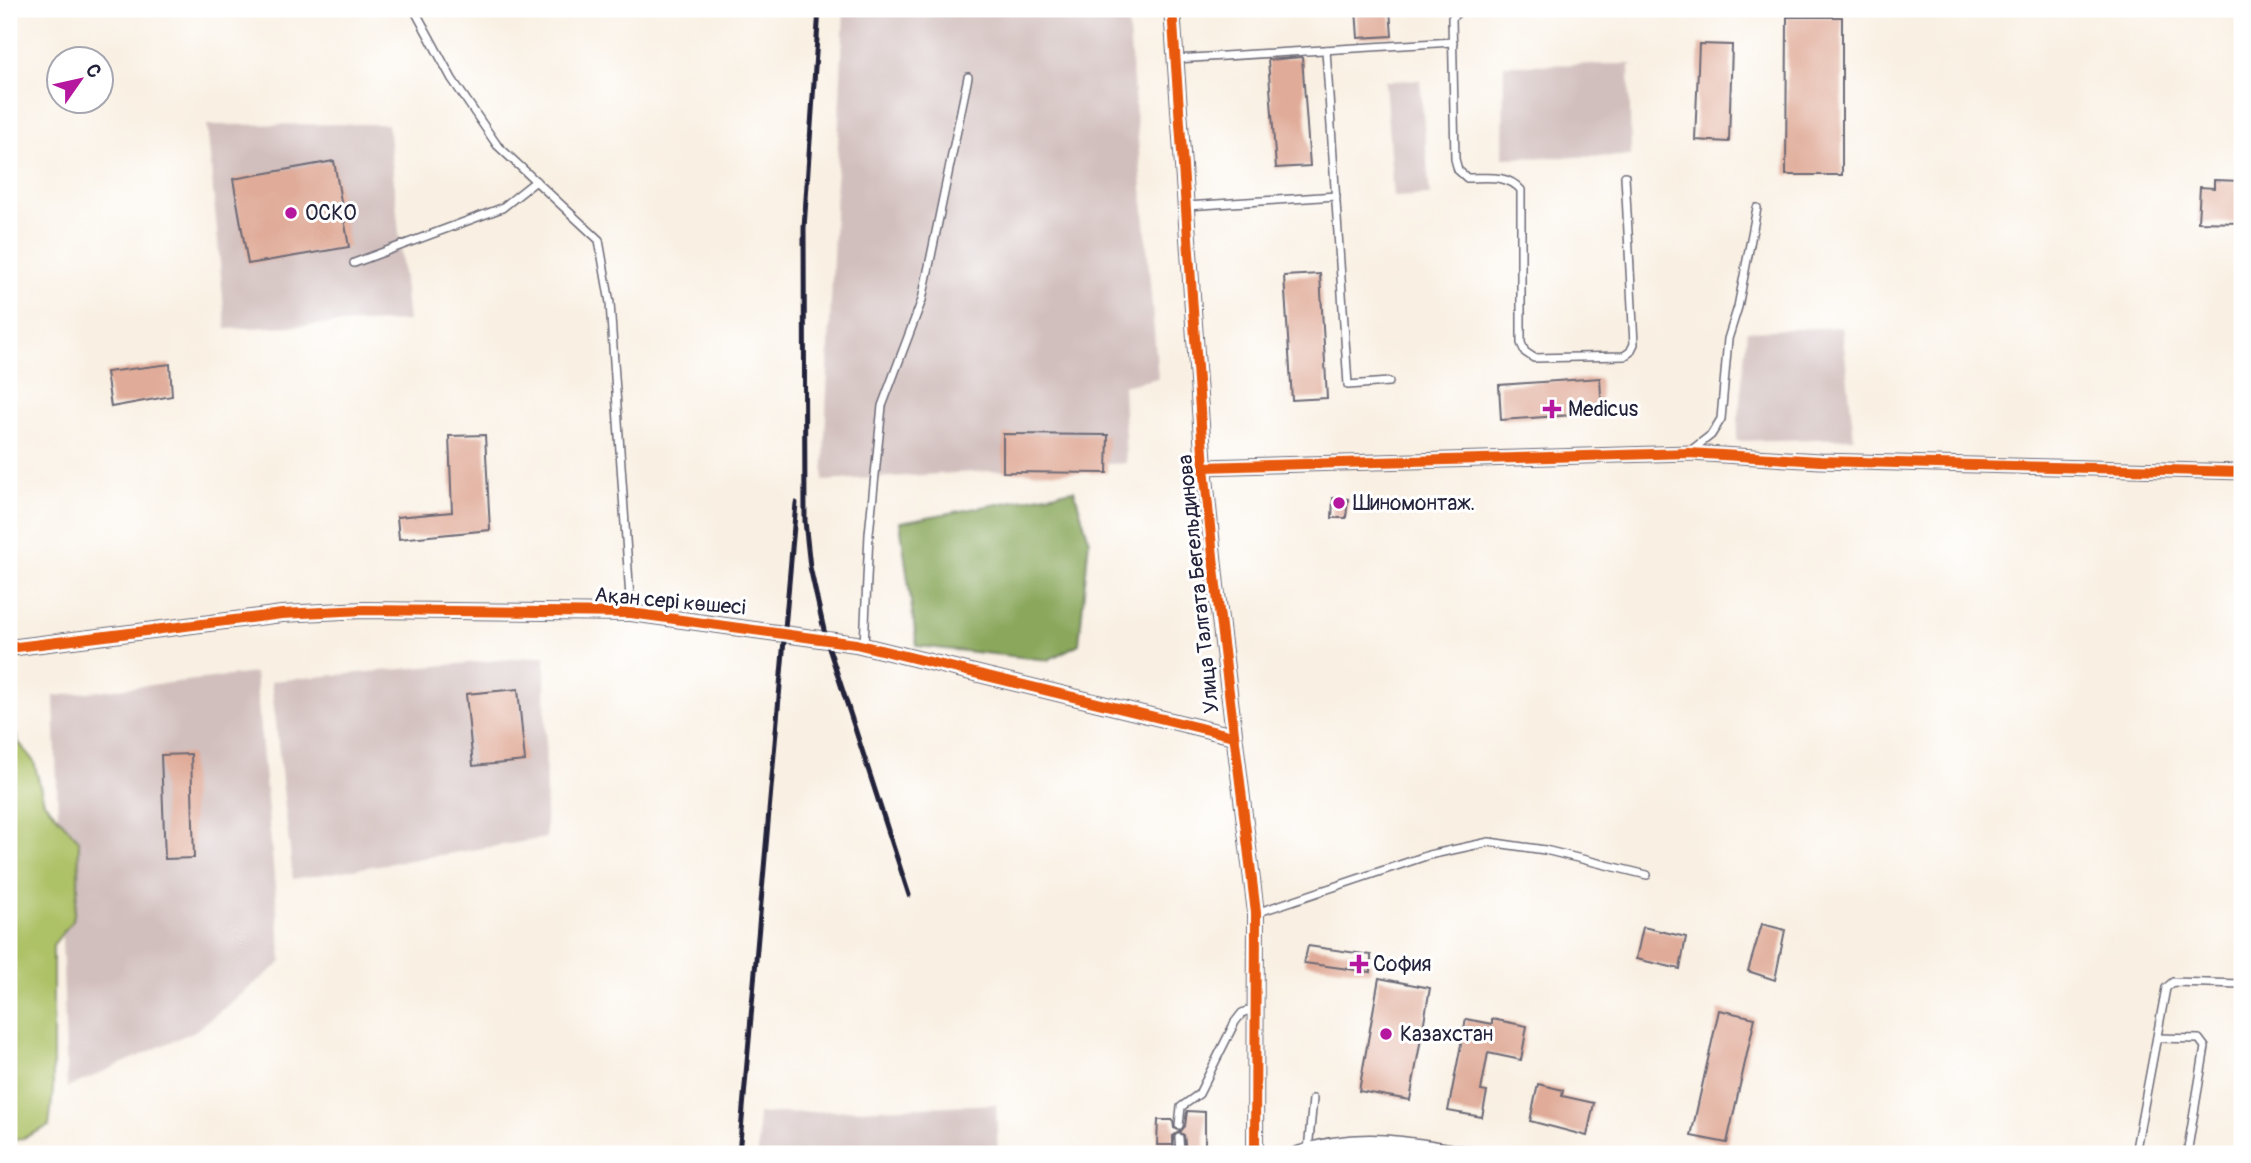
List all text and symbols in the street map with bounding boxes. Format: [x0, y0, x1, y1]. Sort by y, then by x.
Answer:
north arrow [46, 46, 116, 116]
text: С [80, 59, 107, 83]
place label: ОСКО [305, 200, 357, 227]
marker: ОСКО [283, 205, 299, 221]
place label: Medicus [1568, 396, 1639, 423]
marker: Medicus [1542, 399, 1562, 419]
street label: Улица Талгата Бегельдинова [1171, 453, 1225, 714]
place label: Шиномонтаж. [1353, 490, 1475, 517]
marker: Шиномонтаж. [1331, 495, 1347, 511]
street label: Ақан сері көшесі [593, 581, 747, 622]
place label: София [1373, 951, 1431, 978]
marker: София [1351, 956, 1367, 972]
place label: Казахстан [1400, 1021, 1493, 1048]
marker: Казахстан [1378, 1026, 1394, 1042]

